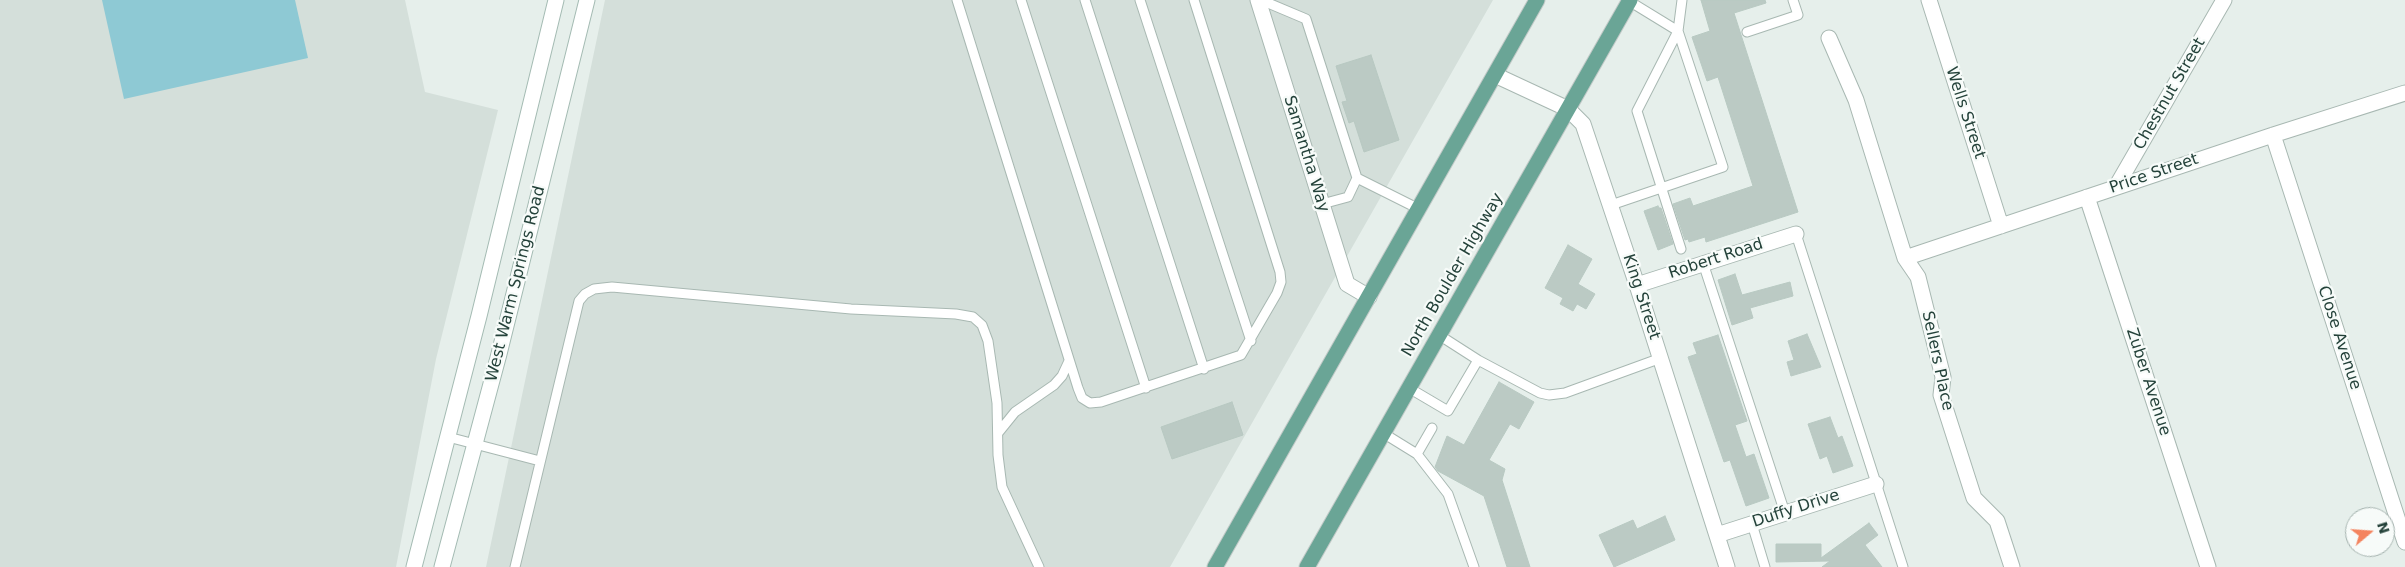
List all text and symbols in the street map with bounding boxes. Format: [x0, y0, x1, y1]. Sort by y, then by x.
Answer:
street label: Chestnut Street [2130, 35, 2210, 153]
street label: Wells Street [1941, 65, 1989, 161]
street label: Samantha Way [1279, 93, 1333, 215]
street label: Price Street [2107, 150, 2201, 198]
street label: West Warm Springs Road [482, 184, 550, 384]
street label: North Boulder Highway [1398, 190, 1508, 360]
street label: Robert Road [1666, 235, 1766, 283]
street label: King Street [1618, 252, 1664, 342]
street label: Close Avenue [2313, 284, 2365, 392]
street label: Sellers Place [1917, 309, 1957, 413]
street label: Zuber Avenue [2122, 326, 2174, 438]
street label: Duffy Drive [1750, 486, 1842, 532]
north arrow [2345, 507, 2395, 557]
text: N [2374, 520, 2393, 536]

